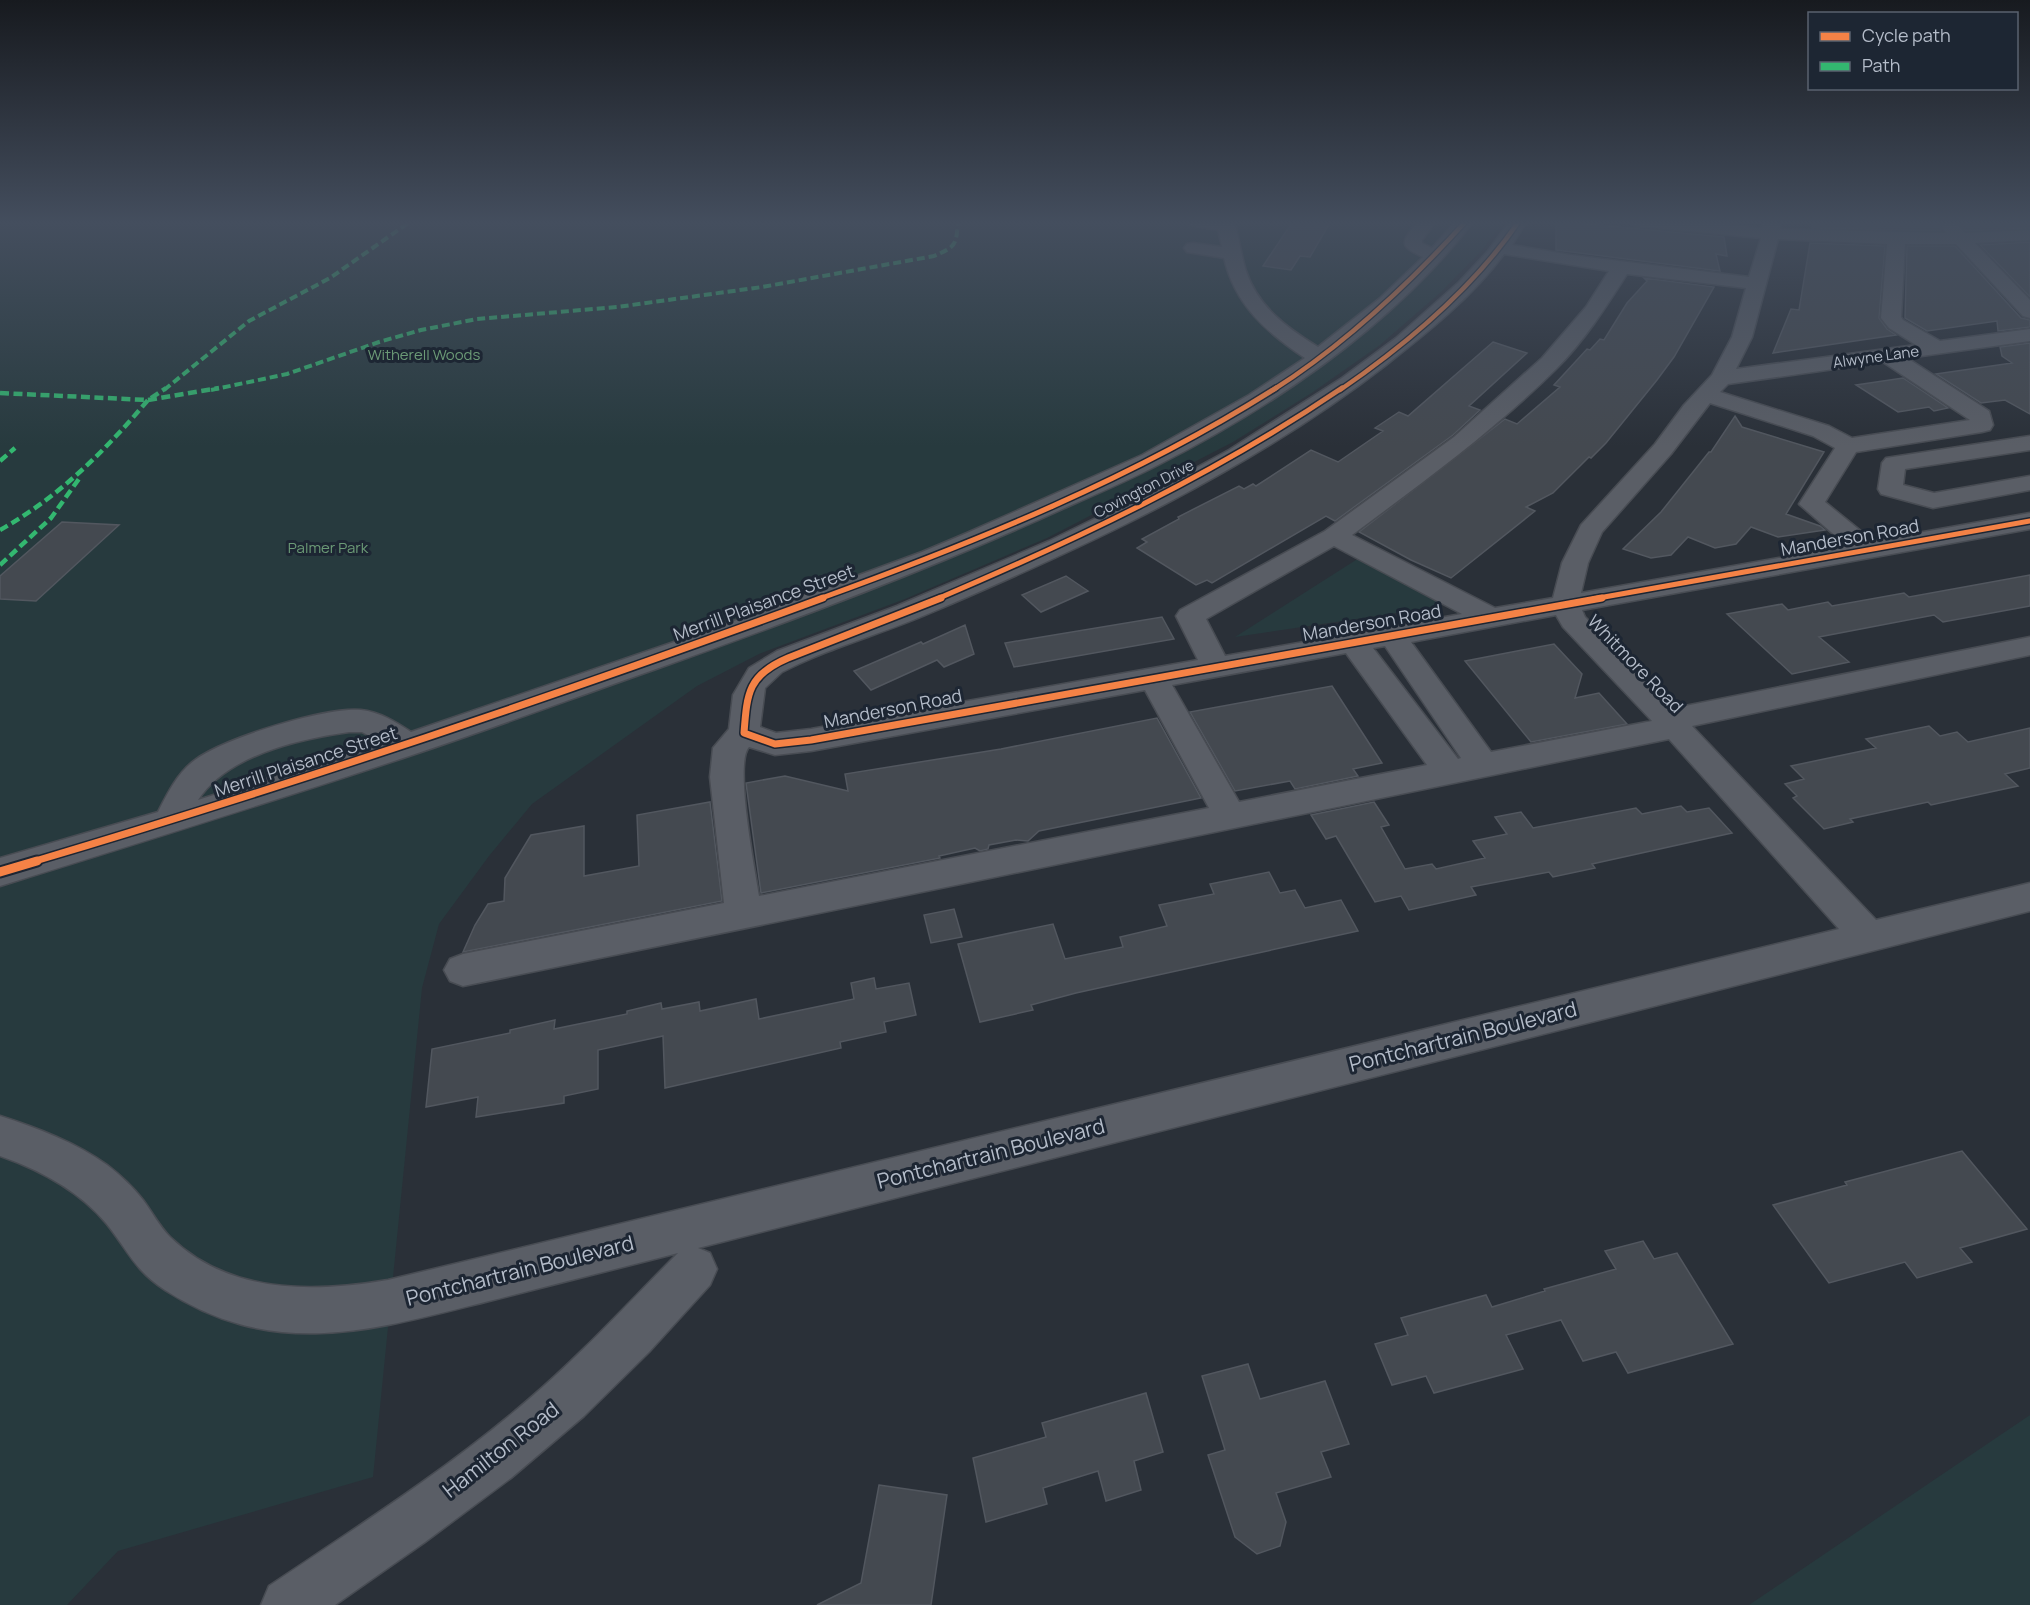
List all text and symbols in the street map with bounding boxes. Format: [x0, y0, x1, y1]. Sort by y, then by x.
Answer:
legend [1808, 12, 2018, 90]
text: Cycle path [1862, 23, 1951, 47]
text: Path [1862, 53, 1900, 77]
street label: Alwyne Lane [1832, 340, 1920, 373]
park label: Witherell Woods [368, 344, 480, 365]
street label: Covington Drive [1090, 454, 1198, 523]
street label: Manderson Road [1779, 513, 1921, 561]
park label: Palmer Park [288, 537, 369, 558]
street label: Merrill Plaisance Street [670, 558, 857, 646]
street label: Manderson Road [1301, 598, 1443, 646]
street label: Whitmore Road [1583, 609, 1689, 718]
street label: Manderson Road [822, 683, 964, 733]
street label: Merrill Plaisance Street [211, 720, 400, 802]
street label: Pontchartrain Boulevard [1346, 994, 1580, 1078]
street label: Pontchartrain Boulevard [874, 1111, 1108, 1195]
street label: Pontchartrain Boulevard [403, 1228, 637, 1312]
street label: Hamilton Road [436, 1395, 564, 1503]

